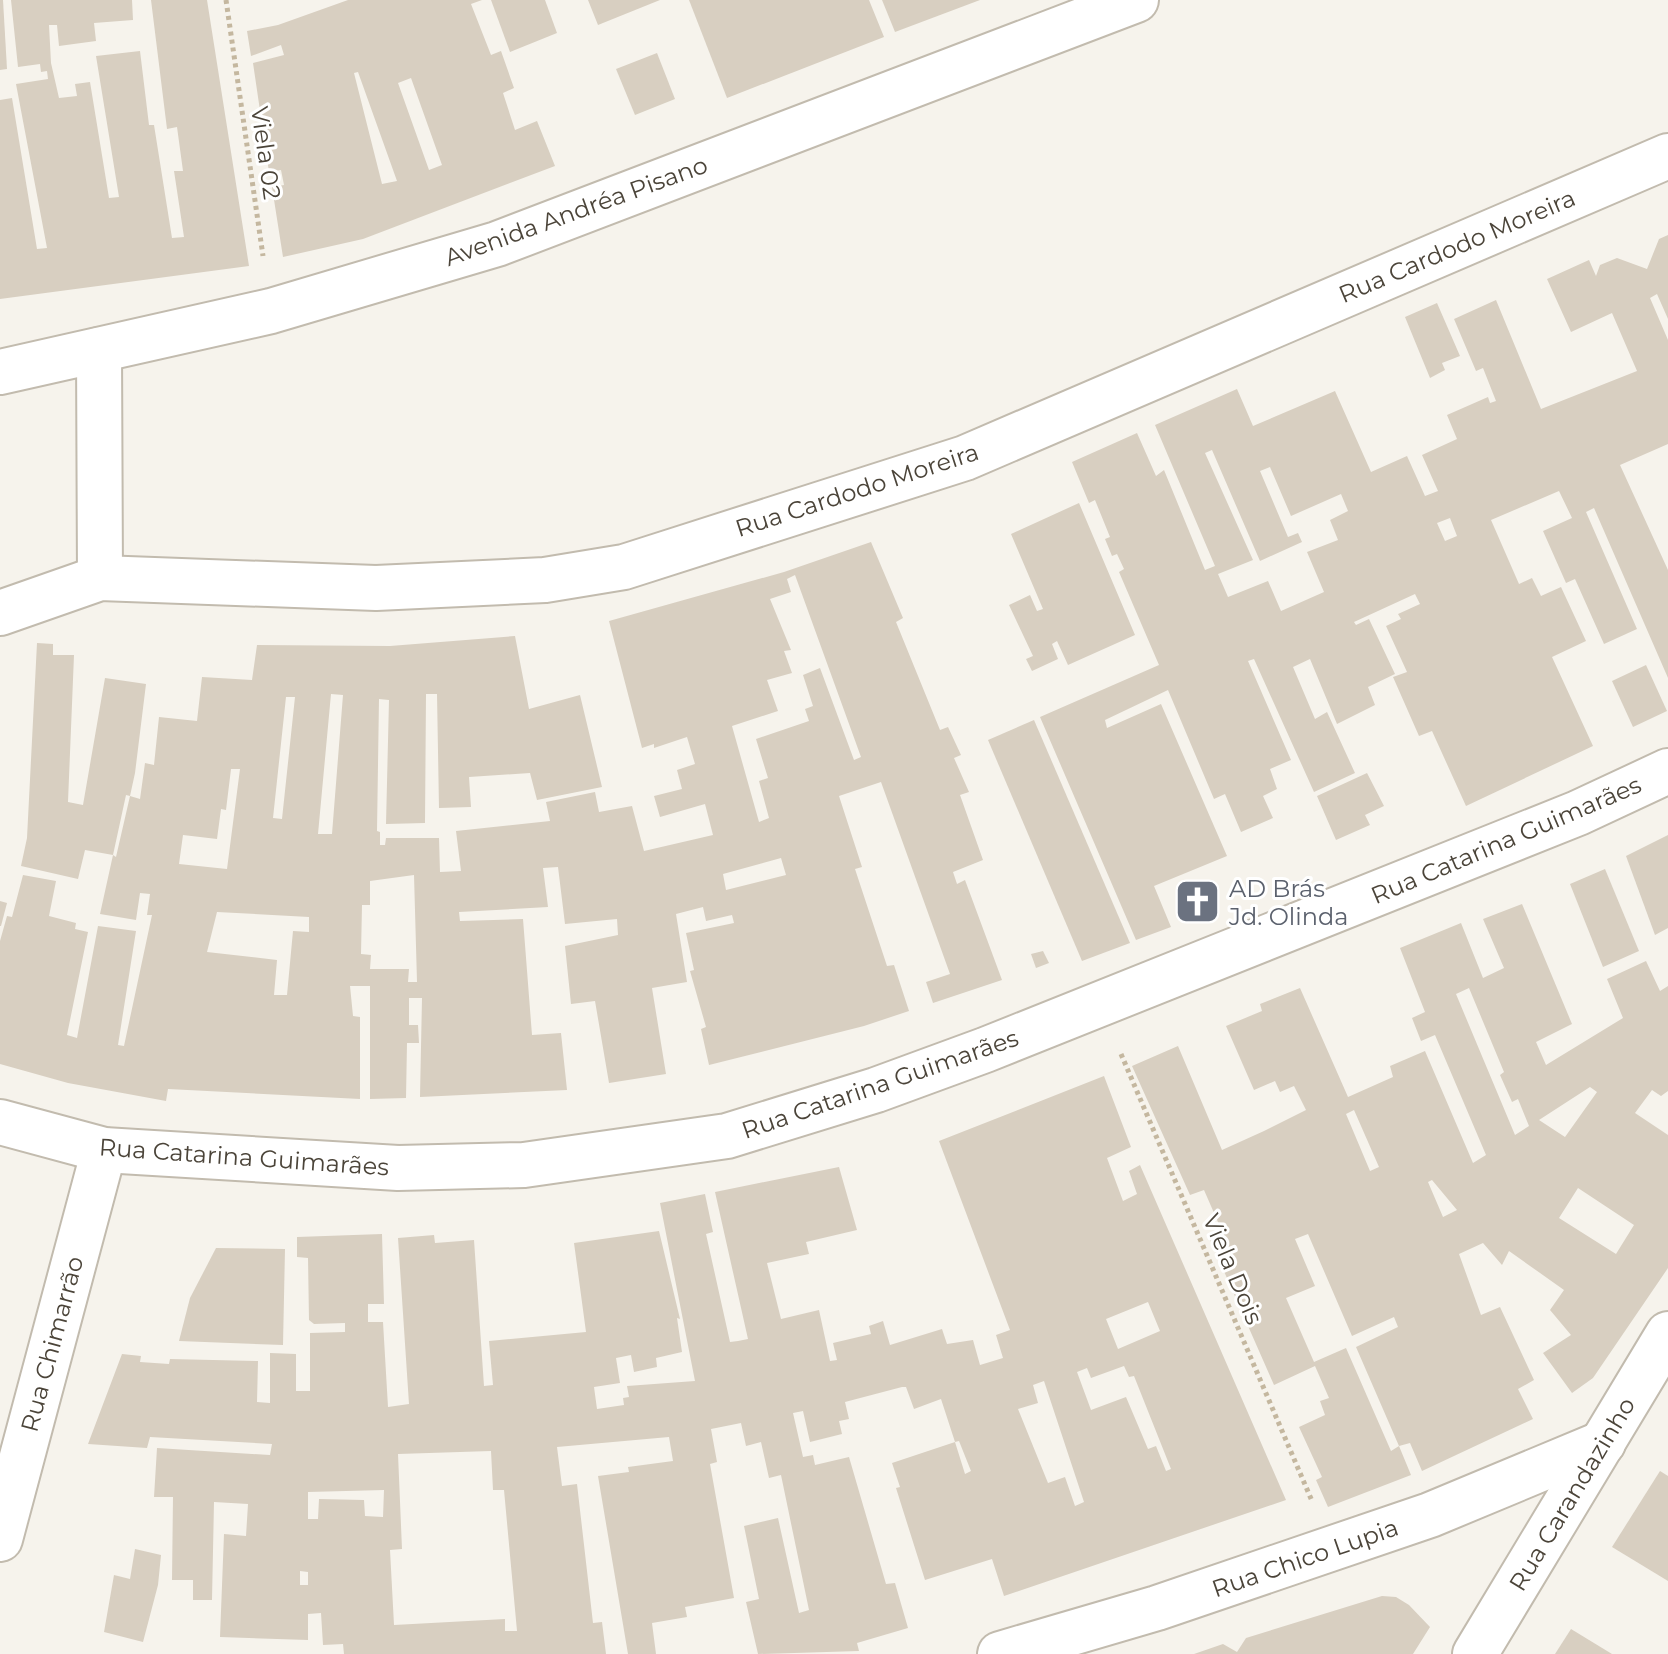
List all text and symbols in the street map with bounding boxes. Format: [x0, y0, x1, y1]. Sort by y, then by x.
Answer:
street label: Viela 02 [245, 105, 287, 201]
street label: Avenida Andréa Pisano [441, 150, 711, 272]
street label: Rua Cardodo Moreira [1334, 183, 1580, 309]
street label: Rua Cardodo Moreira [732, 437, 982, 543]
street label: Rua Catarina Guimarães [1367, 770, 1645, 910]
place label: AD Brás Jd. Olinda [1228, 874, 1348, 931]
church icon: AD Brás Jd. Olinda [1174, 878, 1222, 926]
street label: Rua Catarina Guimarães [738, 1023, 1022, 1145]
street label: Rua Catarina Guimarães [98, 1132, 390, 1182]
street label: Viela Dois [1197, 1209, 1269, 1329]
street label: Rua Chimarrão [15, 1253, 89, 1435]
street label: Rua Carandazinho [1503, 1392, 1641, 1596]
street label: Rua Chico Lupia [1208, 1513, 1402, 1603]

